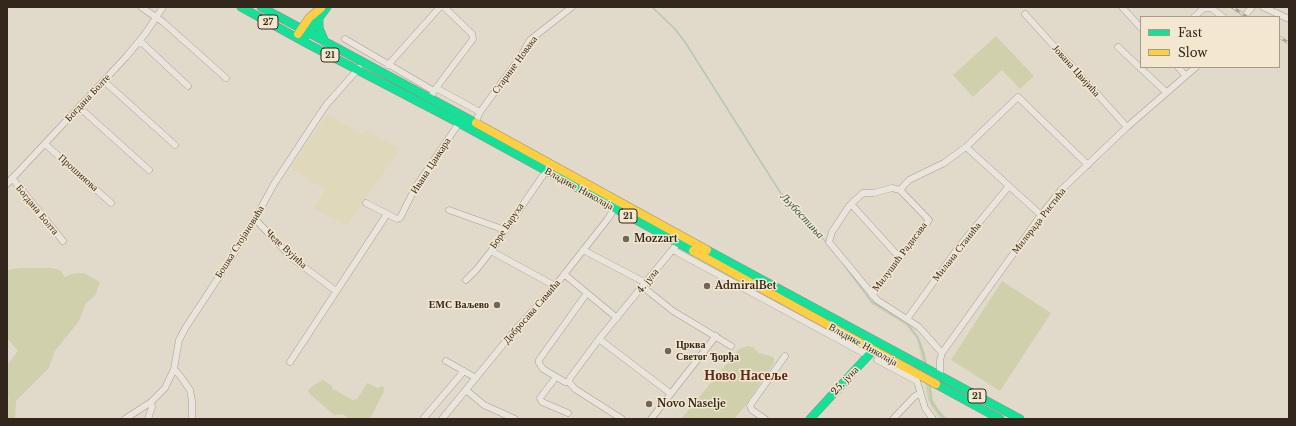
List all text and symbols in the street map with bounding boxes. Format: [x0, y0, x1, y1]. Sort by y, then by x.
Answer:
road number: 27 [258, 15, 278, 29]
legend [1140, 16, 1280, 68]
text: Fast [1178, 25, 1202, 40]
street label: Старине Новака [490, 34, 540, 96]
street label: Јована Цвијића [1050, 43, 1102, 99]
text: Slow [1178, 45, 1207, 60]
road number: 21 [321, 48, 339, 62]
street label: Богдана Болте [63, 72, 113, 124]
street label: Ивана Цанкара [408, 136, 454, 196]
street label: Прошинова [56, 152, 100, 194]
street label: Владике Николаја [542, 165, 616, 213]
street label: Богдана Болта [13, 182, 61, 238]
street label: Милорада Ристића [1009, 186, 1069, 256]
water label: Љубостиња [778, 190, 826, 242]
street label: Боре Баруха [487, 201, 527, 251]
street label: Бошка Стојановића [213, 203, 267, 281]
road number: 21 [619, 209, 637, 223]
street label: Милушић Радисава [870, 220, 930, 294]
street label: Милана Станића [930, 220, 984, 284]
street label: Чеде Вујића [263, 227, 309, 271]
place label: Mozzart [634, 233, 678, 245]
marker: Mozzart [621, 234, 631, 244]
street label: 4. јула [634, 266, 662, 296]
street label: Добросава Симића [501, 277, 563, 347]
place label: AdmiralBet [715, 280, 776, 292]
marker: AdmiralBet [702, 281, 712, 291]
place label: ЕМС Ваљево [429, 299, 489, 311]
marker: ЕМС Ваљево [492, 300, 502, 310]
street label: Владике Николаја [826, 321, 900, 369]
place label: Црква Светог Ђорђа [676, 339, 739, 362]
marker: Црква Светог Ђорђа [663, 346, 673, 356]
street label: 25. јуна [829, 364, 861, 398]
district label: Ново Насеље [704, 368, 788, 384]
road number: 21 [968, 389, 986, 403]
place label: Novo Naselje [657, 398, 726, 410]
marker: Novo Naselje [644, 399, 654, 409]

